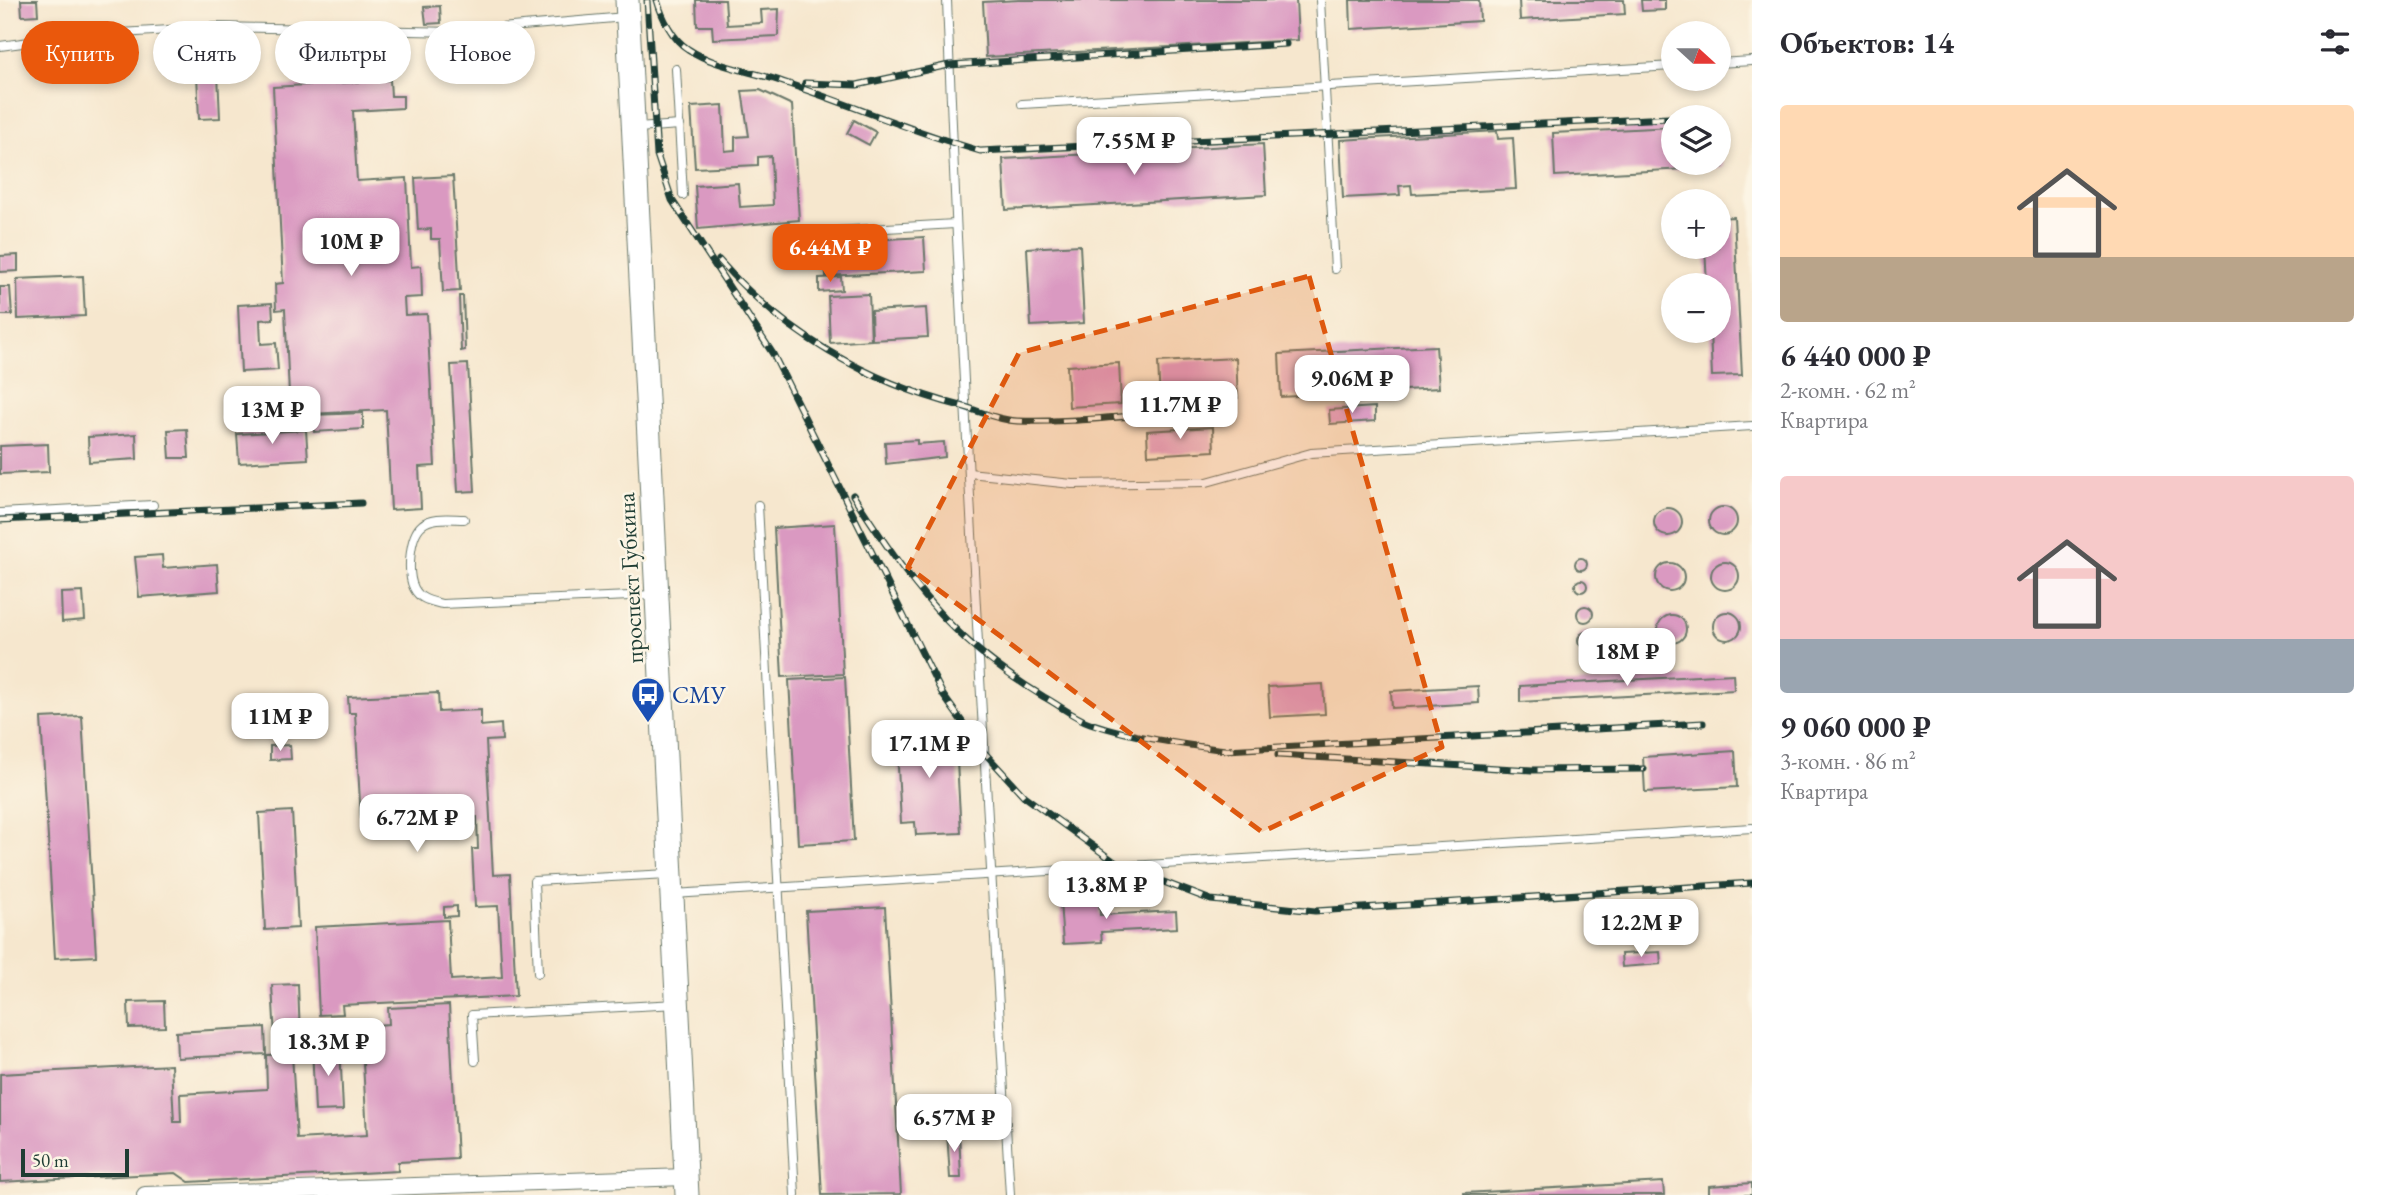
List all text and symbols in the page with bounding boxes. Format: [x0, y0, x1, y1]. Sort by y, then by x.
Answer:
chip: Купить [21, 21, 139, 84]
chip: Снять [153, 21, 261, 84]
chip: Фильтры [275, 21, 411, 84]
chip: Новое [425, 21, 535, 84]
north arrow [1661, 21, 1731, 91]
map controls [1661, 21, 1731, 343]
text: Объектов: 14 [1780, 23, 1954, 62]
icon: filters [2316, 23, 2354, 61]
button: layers [1661, 105, 1731, 175]
pin: 7.55M ₽ [1069, 118, 1199, 177]
text: 7.55M ₽ [1093, 125, 1175, 155]
icon: home [2004, 150, 2130, 276]
button: + [1661, 189, 1731, 259]
pin: 10M ₽ [302, 218, 400, 278]
pin: 6.44M ₽ [765, 224, 895, 284]
text: 10M ₽ [318, 226, 384, 256]
text: 6.44M ₽ [789, 232, 871, 262]
button: − [1661, 273, 1731, 343]
text: 6 440 000 ₽ [1780, 336, 1931, 375]
pin: 9.06M ₽ [1287, 356, 1417, 415]
text: 9.06M ₽ [1311, 363, 1393, 393]
text: 2-комн. · 62 m² [1780, 375, 1916, 405]
pin: 11.7M ₽ [1115, 382, 1245, 441]
pin: 13M ₽ [223, 386, 321, 446]
text: 11.7M ₽ [1139, 389, 1221, 419]
text: 13M ₽ [239, 394, 305, 424]
text: Квартира [1780, 405, 1868, 435]
street label: проспект Губкина [610, 491, 650, 664]
icon: home [2004, 521, 2130, 647]
pin: 18M ₽ [1578, 628, 1676, 688]
text: 18M ₽ [1594, 636, 1660, 666]
bus stop icon: СМУ [629, 675, 667, 724]
place label: СМУ [672, 679, 727, 710]
pin: 11M ₽ [231, 694, 329, 753]
text: 11M ₽ [247, 701, 313, 731]
text: 9 060 000 ₽ [1780, 707, 1931, 746]
pin: 17.1M ₽ [864, 720, 994, 780]
text: 17.1M ₽ [888, 728, 970, 758]
text: 3-комн. · 86 m² [1780, 746, 1916, 776]
text: Квартира [1780, 776, 1868, 806]
pin: 6.72M ₽ [352, 794, 482, 854]
text: 6.72M ₽ [376, 802, 458, 832]
pin: 13.8M ₽ [1041, 862, 1171, 921]
text: 13.8M ₽ [1065, 869, 1147, 899]
pin: 12.2M ₽ [1576, 900, 1706, 959]
text: 12.2M ₽ [1600, 907, 1682, 937]
pin: 18.3M ₽ [263, 1018, 393, 1078]
text: 18.3M ₽ [287, 1026, 369, 1056]
pin: 6.57M ₽ [889, 1094, 1019, 1154]
text: 6.57M ₽ [913, 1102, 995, 1132]
scale bar [21, 1146, 130, 1178]
text: 50 m [32, 1148, 69, 1173]

